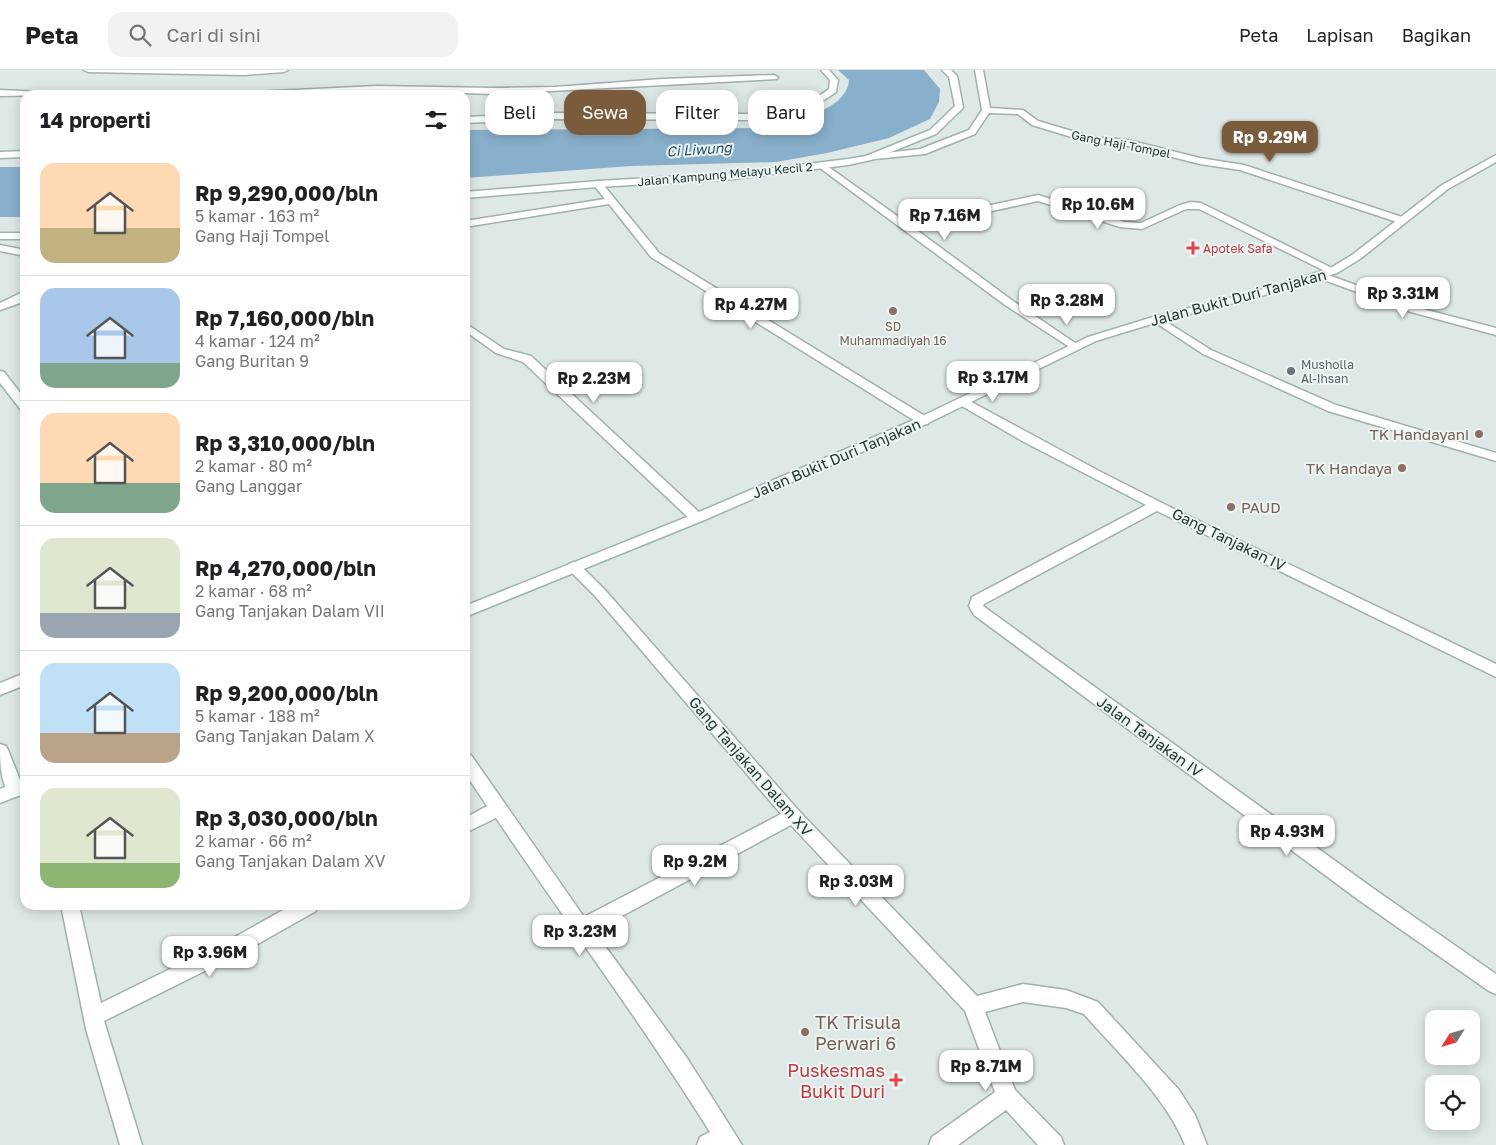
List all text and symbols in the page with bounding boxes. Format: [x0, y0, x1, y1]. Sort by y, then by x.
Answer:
search box [108, 12, 458, 57]
text: Peta [25, 20, 78, 49]
icon: search [126, 21, 154, 49]
text: Cari di sini [166, 23, 261, 46]
text: Peta [1239, 24, 1278, 46]
text: Lapisan [1306, 24, 1374, 46]
text: Bagikan [1402, 24, 1471, 46]
chip: Beli [485, 90, 554, 135]
chip: Sewa [564, 90, 646, 135]
chip: Filter [656, 90, 738, 135]
chip: Baru [748, 90, 824, 135]
icon: filters [422, 106, 450, 134]
text: 14 properti [40, 107, 151, 133]
pin: Rp 9.29M [1218, 121, 1322, 163]
street label: Gang Haji Tompel [1070, 127, 1172, 161]
text: Rp 9.29M [1233, 127, 1307, 147]
water label: Ci Liwung [666, 138, 734, 160]
street label: Jalan Kampung Melayu Kecil 2 [637, 159, 813, 189]
text: Rp 9,290,000/bln [195, 180, 378, 206]
icon: home [80, 183, 140, 243]
pin: Rp 10.6M [1046, 188, 1150, 230]
text: Rp 10.6M [1061, 194, 1135, 214]
pin: Rp 7.16M [893, 198, 997, 241]
text: Rp 7.16M [909, 205, 981, 225]
text: 5 kamar · 163 m² [195, 206, 319, 226]
text: Gang Haji Tompel [195, 226, 329, 246]
place label: Apotek Safa [1203, 241, 1273, 256]
marker: Apotek Safa [1187, 242, 1199, 254]
street label: Jalan Bukit Duri Tanjakan [1148, 265, 1328, 329]
pin: Rp 3.31M [1351, 276, 1455, 319]
text: Rp 3.31M [1367, 283, 1439, 303]
pin: Rp 3.28M [1015, 284, 1119, 326]
pin: Rp 4.27M [699, 288, 803, 330]
text: Rp 3.28M [1030, 290, 1104, 310]
text: Rp 4.27M [715, 294, 787, 314]
text: Rp 7,160,000/bln [195, 305, 374, 331]
marker: SD Muhammadiyah 16 [887, 305, 899, 317]
icon: home [80, 308, 140, 368]
place label: SD Muhammadiyah 16 [840, 319, 946, 348]
text: 4 kamar · 124 m² [195, 331, 320, 351]
text: Gang Buritan 9 [195, 351, 309, 371]
place label: Musholla Al-Ihsan [1301, 357, 1354, 386]
pin: Rp 3.17M [941, 360, 1045, 403]
pin: Rp 2.23M [542, 362, 646, 404]
marker: Musholla Al-Ihsan [1285, 365, 1297, 377]
text: Rp 3.17M [957, 367, 1029, 387]
text: Rp 2.23M [557, 368, 631, 388]
street label: Jalan Bukit Duri Tanjakan [749, 414, 923, 502]
place label: TK Handayani [1369, 425, 1469, 443]
marker: TK Handayani [1473, 428, 1485, 440]
text: Rp 3,310,000/bln [195, 430, 375, 456]
icon: home [80, 433, 140, 493]
text: 2 kamar · 80 m² [195, 456, 312, 476]
place label: TK Handaya [1306, 459, 1392, 477]
marker: TK Handaya [1396, 462, 1408, 474]
text: Gang Langgar [195, 476, 302, 496]
place label: PAUD [1241, 498, 1281, 516]
marker: PAUD [1225, 501, 1237, 513]
street label: Gang Tanjakan IV [1169, 504, 1289, 574]
text: Rp 4,270,000/bln [195, 555, 376, 581]
icon: home [80, 558, 140, 618]
text: 2 kamar · 68 m² [195, 581, 312, 601]
text: Gang Tanjakan Dalam VII [195, 601, 385, 621]
text: Rp 9,200,000/bln [195, 680, 378, 706]
icon: home [80, 683, 140, 743]
street label: Jalan Tanjakan IV [1094, 692, 1206, 780]
street label: Gang Tanjakan Dalam XV [686, 693, 816, 839]
text: 5 kamar · 188 m² [195, 706, 320, 726]
text: Gang Tanjakan Dalam X [195, 726, 375, 746]
text: Rp 3,030,000/bln [195, 805, 378, 831]
icon: home [80, 808, 140, 868]
pin: Rp 4.93M [1235, 814, 1339, 857]
text: Rp 4.93M [1250, 821, 1324, 841]
text: 2 kamar · 66 m² [195, 831, 312, 851]
pin: Rp 9.2M [649, 844, 741, 887]
text: Gang Tanjakan Dalam XV [195, 851, 385, 871]
text: Rp 9.2M [663, 851, 727, 871]
pin: Rp 3.03M [804, 864, 908, 907]
text: Rp 3.03M [819, 871, 893, 891]
pin: Rp 3.23M [528, 914, 632, 957]
text: Rp 3.23M [543, 921, 617, 941]
pin: Rp 3.96M [158, 936, 262, 978]
text: Rp 3.96M [173, 942, 247, 962]
north arrow [1425, 1010, 1480, 1065]
map controls [1425, 1010, 1480, 1130]
place label: TK Trisula Perwari 6 [815, 1011, 901, 1054]
marker: TK Trisula Perwari 6 [799, 1026, 811, 1038]
pin: Rp 8.71M [934, 1050, 1038, 1092]
text: Rp 8.71M [950, 1056, 1022, 1076]
place label: Puskesmas Bukit Duri [787, 1059, 885, 1102]
marker: Puskesmas Bukit Duri [889, 1073, 903, 1087]
button: locate [1425, 1075, 1480, 1130]

